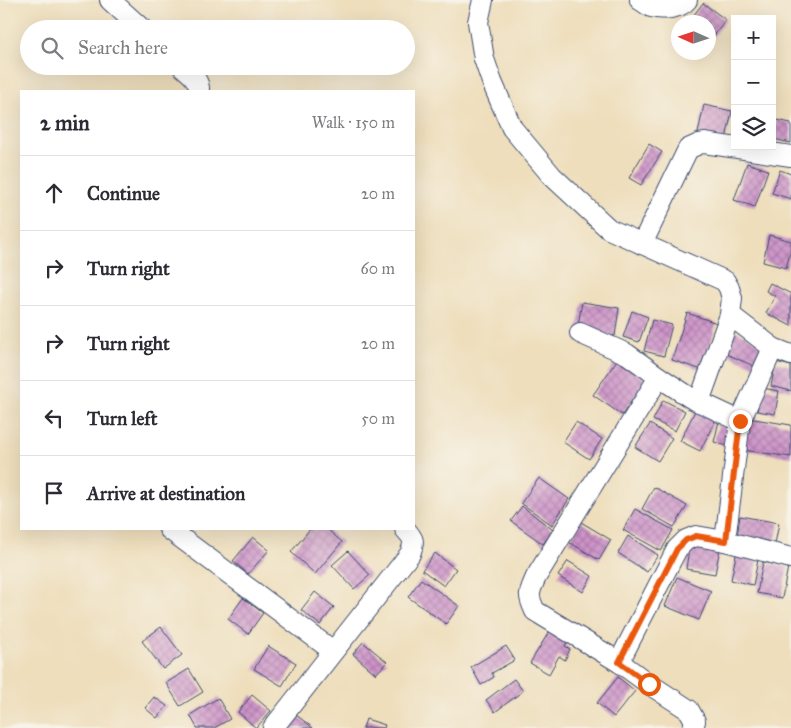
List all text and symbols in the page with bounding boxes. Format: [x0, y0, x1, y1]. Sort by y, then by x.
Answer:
north arrow [671, 15, 716, 60]
map controls [731, 15, 776, 150]
button: + [731, 15, 776, 60]
search box [20, 20, 415, 75]
icon: search [38, 34, 66, 62]
text: Search here [78, 36, 168, 59]
button: − [731, 60, 776, 105]
button: layers [731, 105, 776, 150]
text: 2 min [40, 110, 90, 136]
text: Walk · 150 m [312, 113, 395, 132]
icon: ahead [40, 179, 68, 207]
text: Continue [87, 182, 160, 205]
text: 20 m [361, 184, 395, 203]
icon: right [40, 254, 68, 282]
text: Turn right [87, 257, 170, 280]
text: 60 m [361, 259, 395, 278]
icon: right [40, 329, 68, 357]
text: Turn right [87, 332, 170, 355]
text: 20 m [361, 334, 395, 353]
icon: left [40, 404, 68, 432]
text: Turn left [87, 407, 157, 430]
text: 50 m [361, 409, 395, 428]
route end [729, 410, 752, 433]
icon: arrive [40, 479, 68, 507]
text: Arrive at destination [87, 482, 245, 505]
route start [638, 673, 661, 696]

